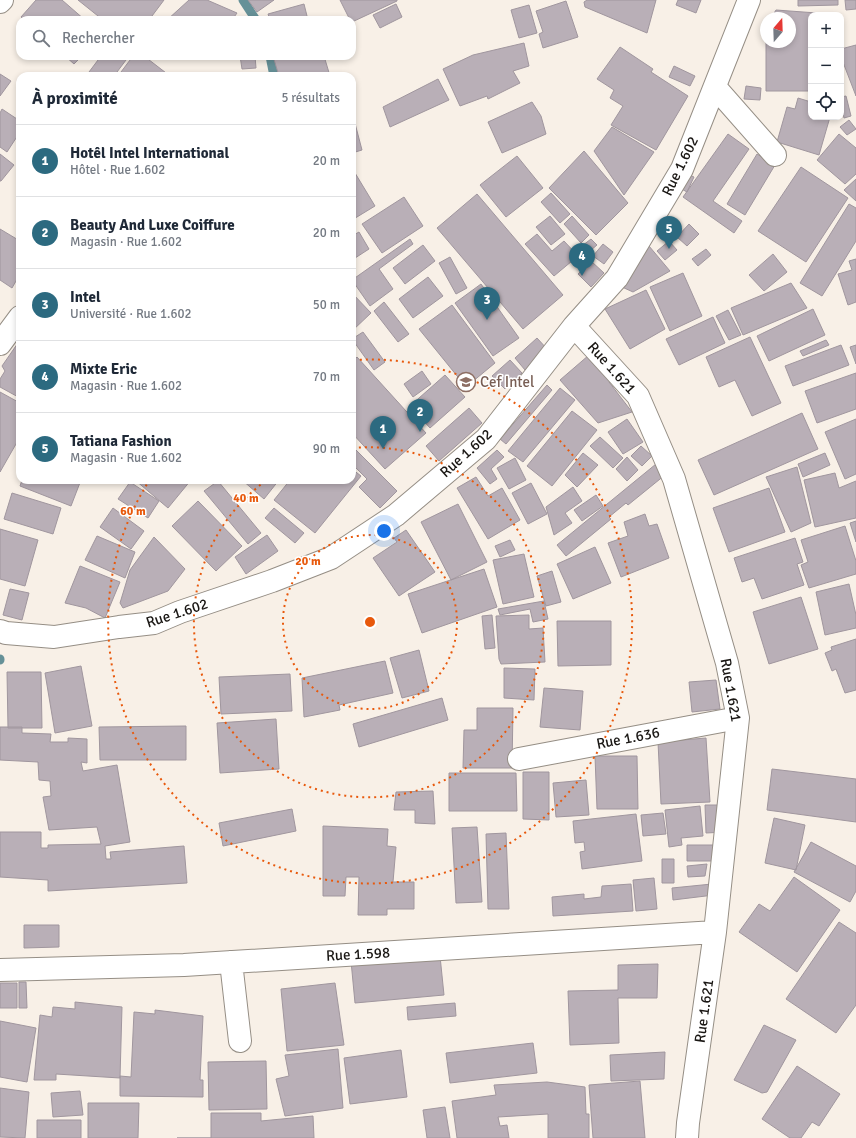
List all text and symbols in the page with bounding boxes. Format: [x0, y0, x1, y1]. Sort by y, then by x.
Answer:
north arrow [760, 12, 796, 48]
map controls [808, 12, 844, 120]
button: + [808, 12, 844, 48]
search box [16, 16, 356, 60]
icon: search [30, 27, 52, 49]
text: Rechercher [62, 29, 135, 47]
button: − [808, 48, 844, 84]
button: locate [808, 84, 844, 120]
text: À proximité [32, 88, 118, 109]
text: 5 résultats [281, 90, 340, 106]
street label: Rue 1.602 [658, 133, 702, 199]
text: Hotêl Intel International [70, 144, 229, 162]
text: 1 [41, 153, 49, 169]
text: 20 m [313, 153, 340, 169]
text: Hôtel · Rue 1.602 [70, 162, 165, 178]
text: Beauty And Luxe Coiffure [70, 216, 235, 234]
pin: 5 [656, 216, 682, 249]
text: 2 [41, 225, 49, 241]
text: 20 m [313, 225, 340, 241]
text: Magasin · Rue 1.602 [70, 234, 182, 250]
pin: 4 [569, 243, 595, 276]
pin: 3 [474, 287, 500, 320]
text: Intel [70, 288, 101, 306]
text: 3 [41, 297, 49, 313]
text: 50 m [313, 297, 340, 313]
text: Université · Rue 1.602 [70, 306, 191, 322]
street label: Rue 1.621 [584, 338, 640, 398]
text: Mixte Eric [70, 360, 137, 378]
text: 4 [41, 369, 49, 385]
text: 70 m [313, 369, 340, 385]
school or university icon: Cef Intel [455, 371, 477, 393]
place label: Cef Intel [480, 373, 534, 391]
text: Magasin · Rue 1.602 [70, 378, 182, 394]
pin: 2 [407, 399, 433, 432]
pin: 1 [370, 416, 396, 449]
street label: Rue 1.602 [436, 425, 496, 481]
text: Tatiana Fashion [70, 432, 172, 450]
text: 5 [41, 441, 49, 457]
text: 90 m [313, 441, 340, 457]
text: Magasin · Rue 1.602 [70, 450, 182, 466]
text: 40 m [233, 491, 259, 506]
text: 60 m [120, 504, 146, 519]
your location [374, 521, 394, 541]
text: 20 m [295, 554, 321, 569]
street label: Rue 1.602 [144, 595, 210, 631]
centre of rings [363, 615, 377, 629]
street label: Rue 1.621 [717, 657, 745, 723]
street label: Rue 1.636 [595, 723, 661, 753]
street label: Rue 1.598 [326, 943, 390, 965]
street label: Rue 1.621 [691, 978, 717, 1044]

